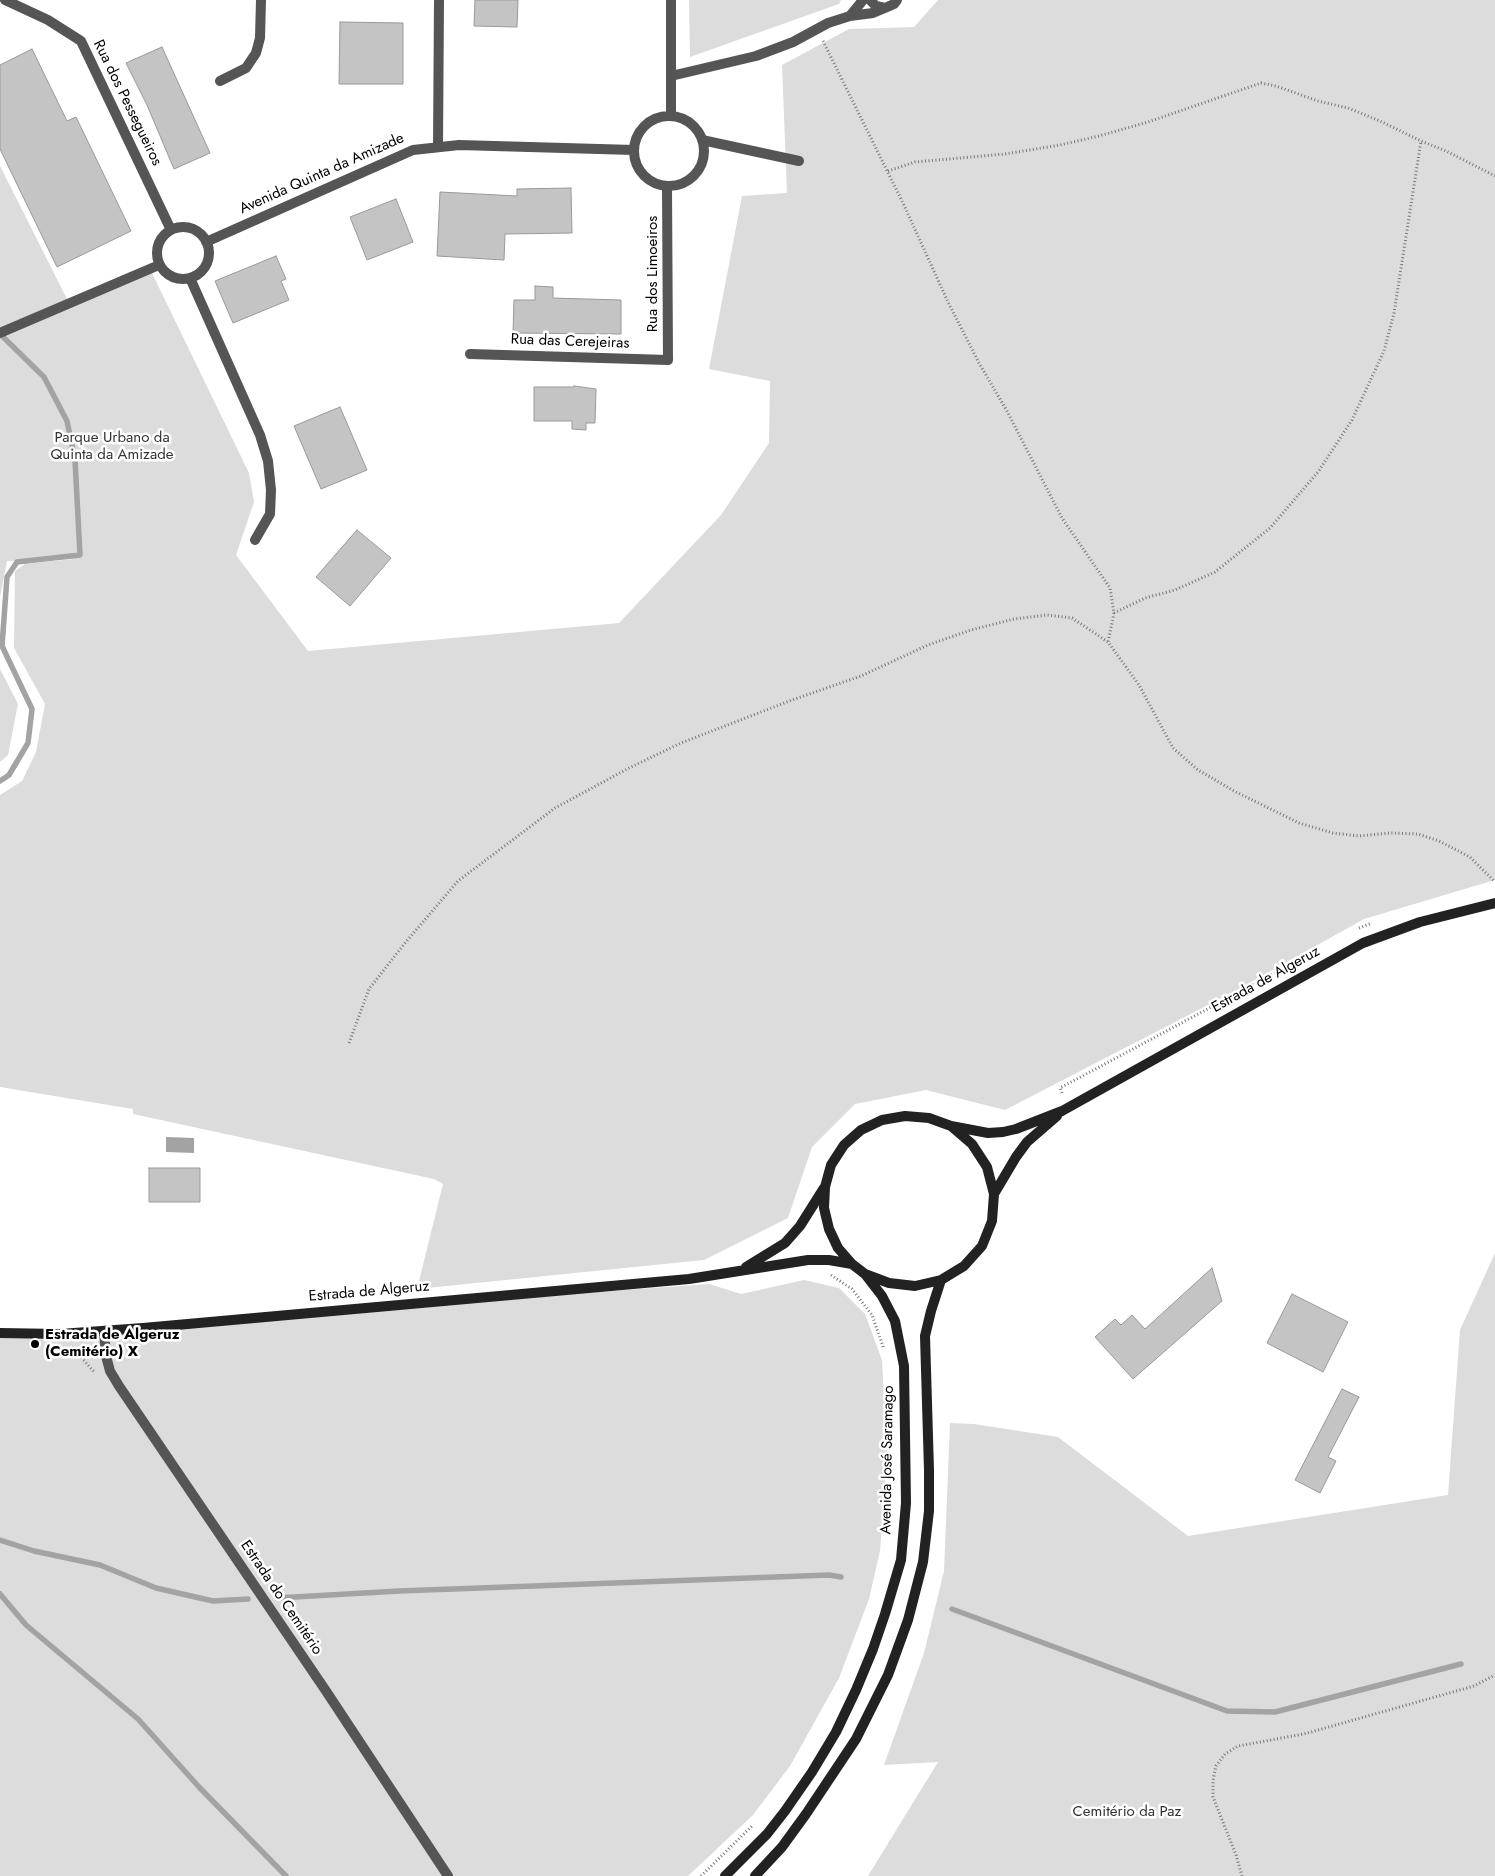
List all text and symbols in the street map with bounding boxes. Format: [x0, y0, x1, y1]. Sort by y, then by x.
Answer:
street label: Rua dos Pessegueiros [89, 37, 165, 169]
street label: Avenida Quinta da Amizade [237, 130, 407, 218]
street label: Rua dos Limoeiros [644, 216, 662, 332]
street label: Rua das Cerejeiras [510, 331, 630, 353]
park label: Parque Urbano da Quinta da Amizade [51, 429, 173, 464]
street label: Estrada de Algeruz [1209, 943, 1323, 1017]
street label: Estrada de Algeruz [308, 1278, 430, 1306]
place label: Estrada de Algeruz (Cemitério) X [45, 1326, 180, 1361]
marker: Estrada de Algeruz (Cemitério) X [29, 1338, 41, 1350]
street label: Avenida José Saramago [878, 1385, 898, 1535]
street label: Estrada do Cemitério [236, 1537, 326, 1659]
park label: Cemitério da Paz [1073, 1803, 1181, 1821]

